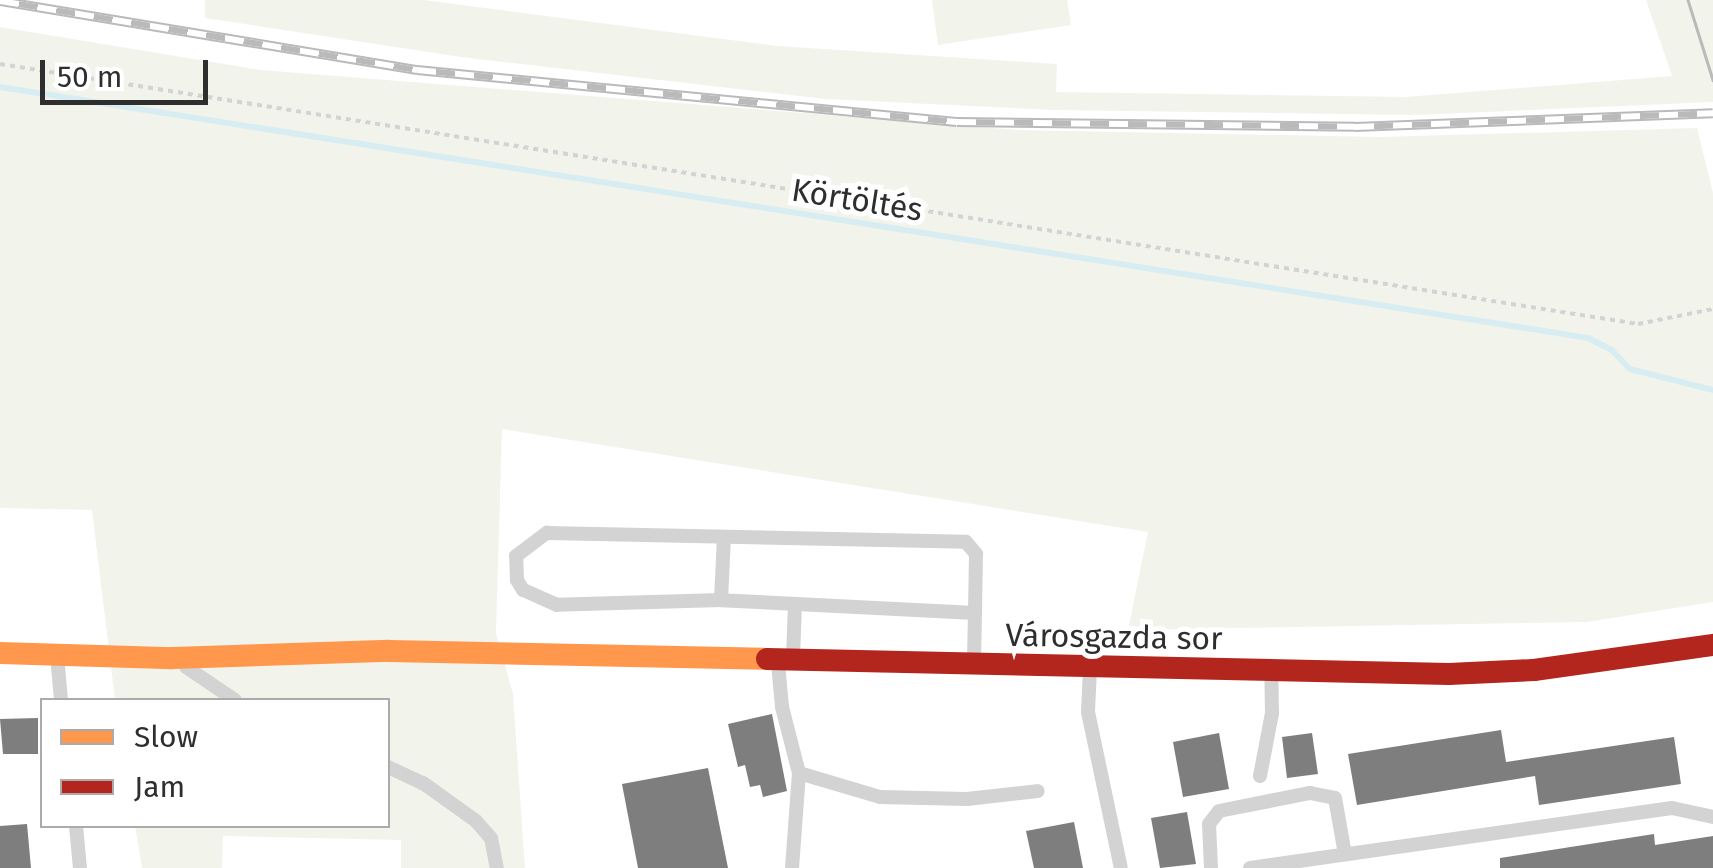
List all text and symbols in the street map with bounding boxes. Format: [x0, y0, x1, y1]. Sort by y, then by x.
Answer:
scale bar [45, 40, 212, 102]
text: 50 m [57, 59, 122, 95]
street label: Körtöltés [789, 171, 925, 229]
street label: Városgazda sor [1005, 616, 1223, 658]
legend [40, 698, 390, 828]
text: Slow [134, 719, 198, 755]
text: Jam [134, 769, 185, 805]

